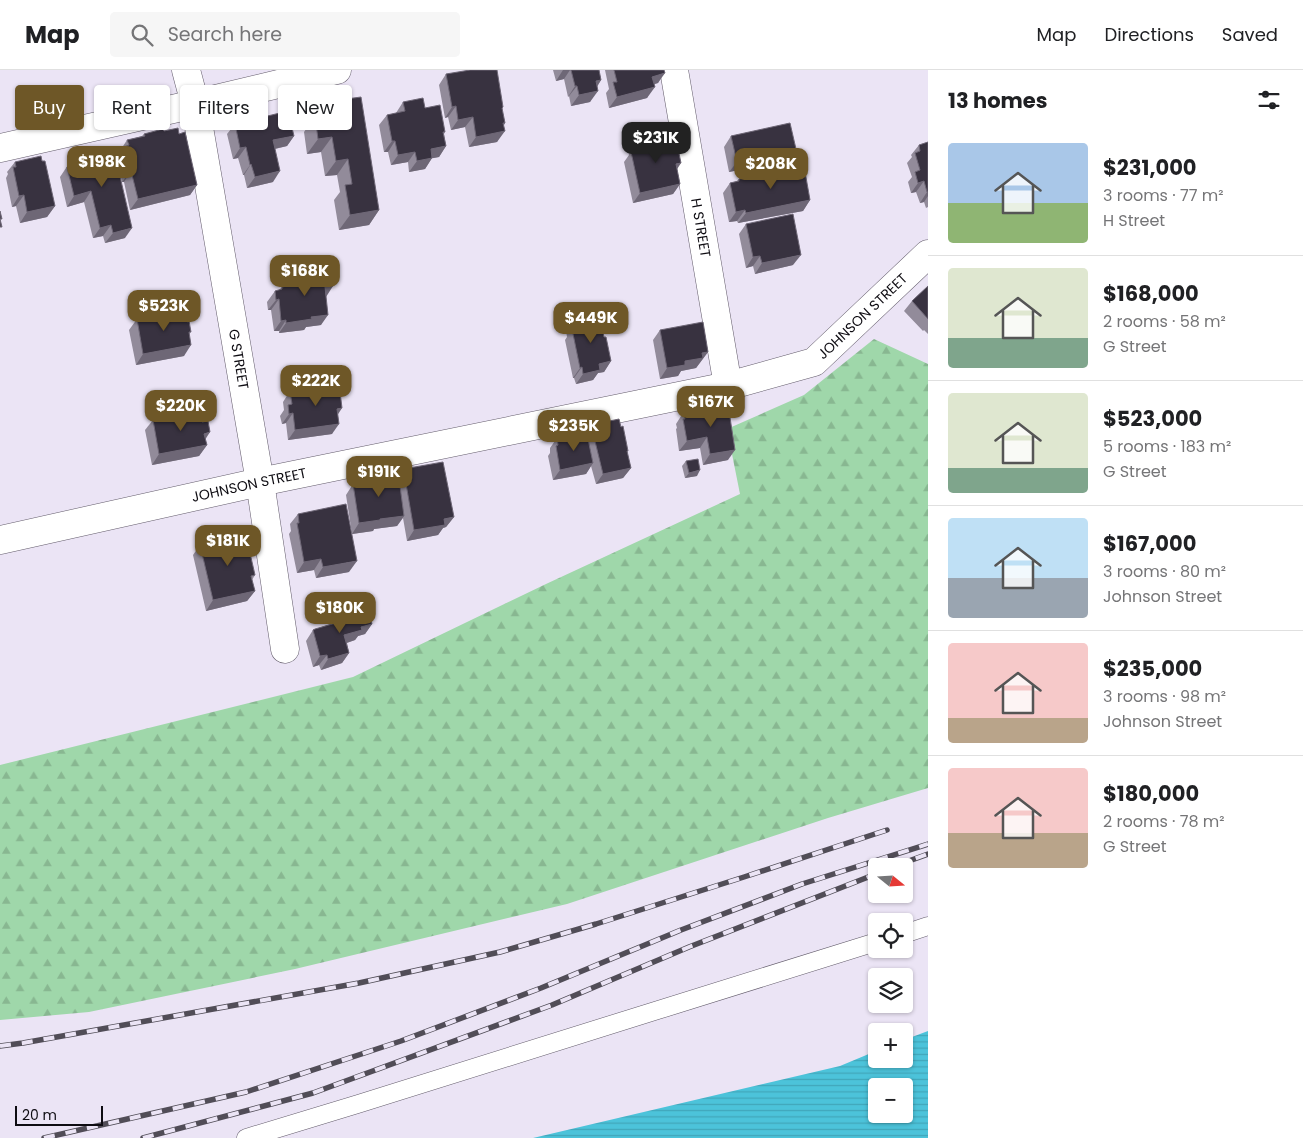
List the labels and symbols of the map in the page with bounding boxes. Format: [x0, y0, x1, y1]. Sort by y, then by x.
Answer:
pin: $231K [621, 122, 691, 164]
pin: $198K [67, 146, 137, 188]
pin: $208K [736, 148, 806, 190]
street label: H STREET [686, 197, 716, 259]
pin: $168K [270, 254, 340, 297]
street label: JOHNSON STREET [813, 268, 912, 364]
pin: $523K [129, 290, 199, 332]
pin: $449K [556, 302, 626, 344]
street label: G STREET [224, 327, 254, 391]
pin: $222K [281, 364, 351, 407]
pin: $167K [676, 386, 746, 428]
pin: $220K [146, 390, 216, 432]
pin: $235K [539, 410, 609, 452]
pin: $191K [344, 456, 414, 498]
street label: JOHNSON STREET [190, 463, 309, 507]
pin: $181K [193, 524, 263, 567]
pin: $180K [305, 592, 375, 634]
north arrow [868, 858, 912, 902]
scale bar [15, 1103, 102, 1126]

